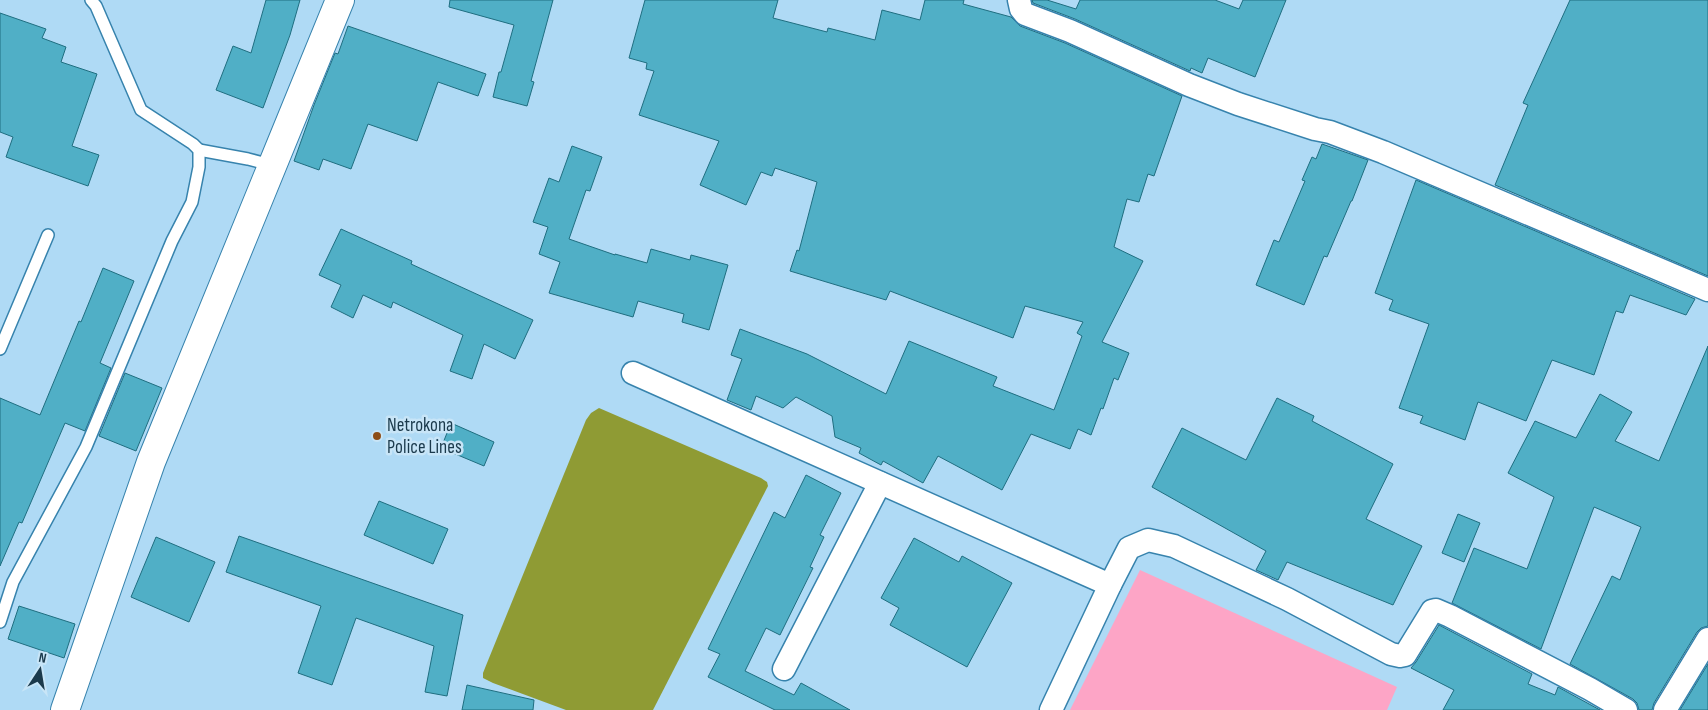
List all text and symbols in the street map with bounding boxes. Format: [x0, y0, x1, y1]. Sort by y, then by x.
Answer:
place label: Netrokona Police Lines [387, 414, 462, 459]
marker: Netrokona Police Lines [371, 430, 383, 442]
north arrow [15, 645, 65, 695]
text: N [37, 649, 48, 667]

